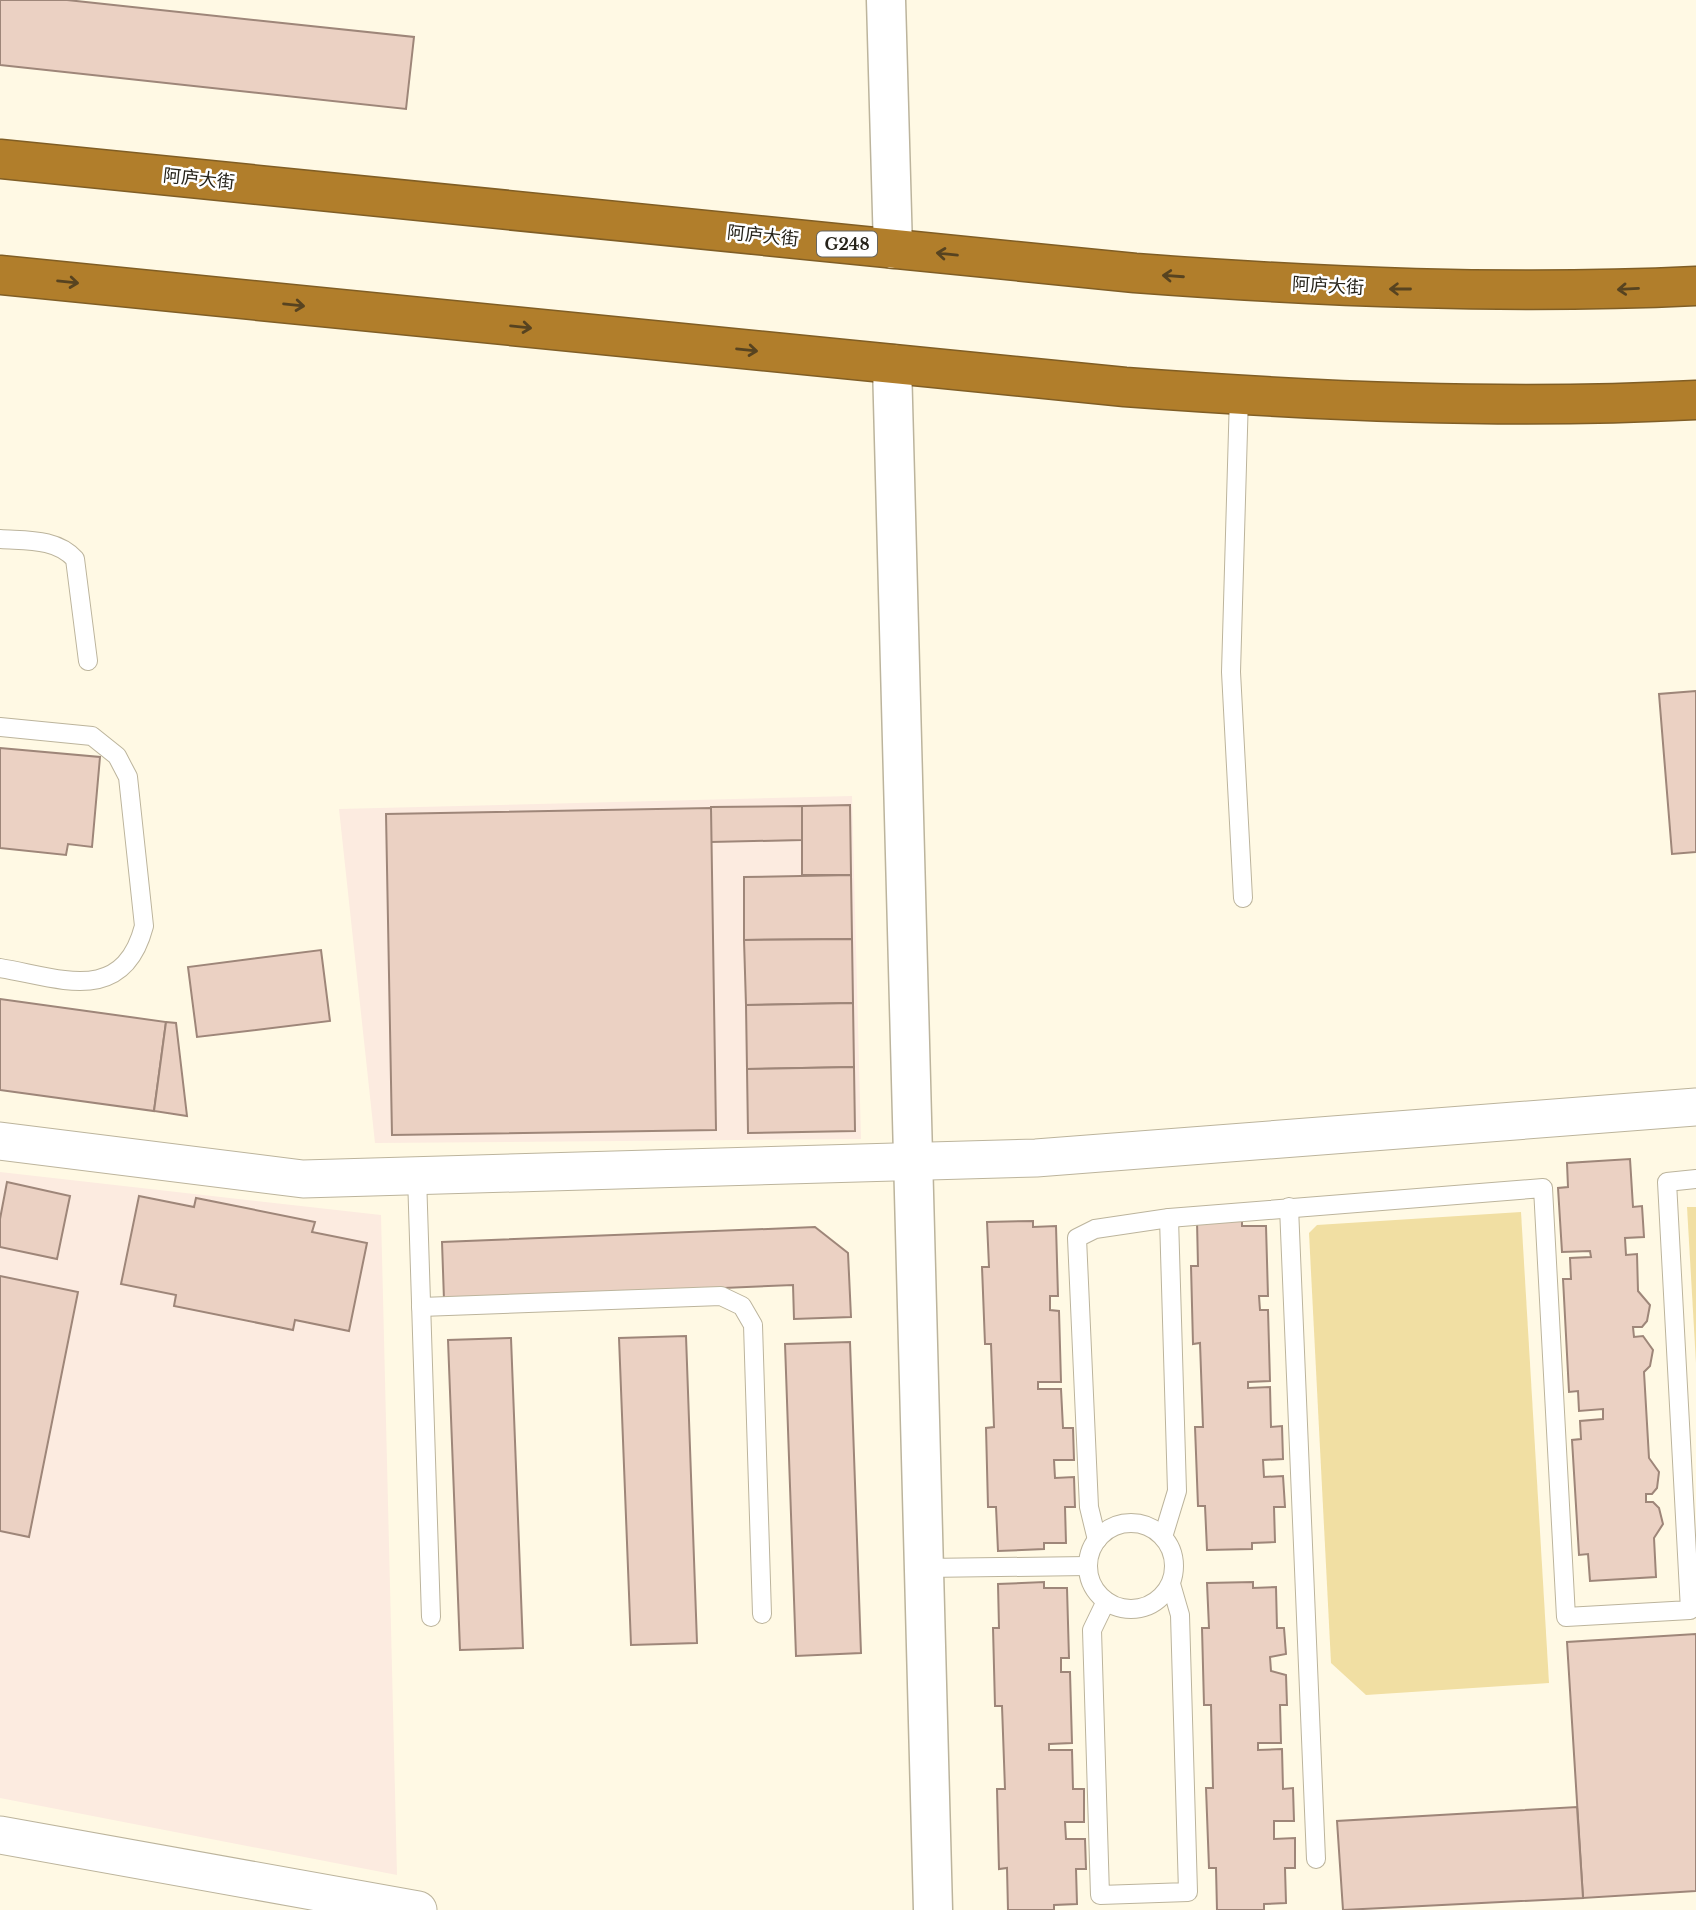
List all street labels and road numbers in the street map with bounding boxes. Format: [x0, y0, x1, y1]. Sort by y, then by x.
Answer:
street label: 阿庐大街 [162, 164, 236, 194]
street label: 阿庐大街 [726, 221, 800, 251]
road number: G248 [817, 232, 877, 256]
street label: 阿庐大街 [1291, 273, 1365, 299]

